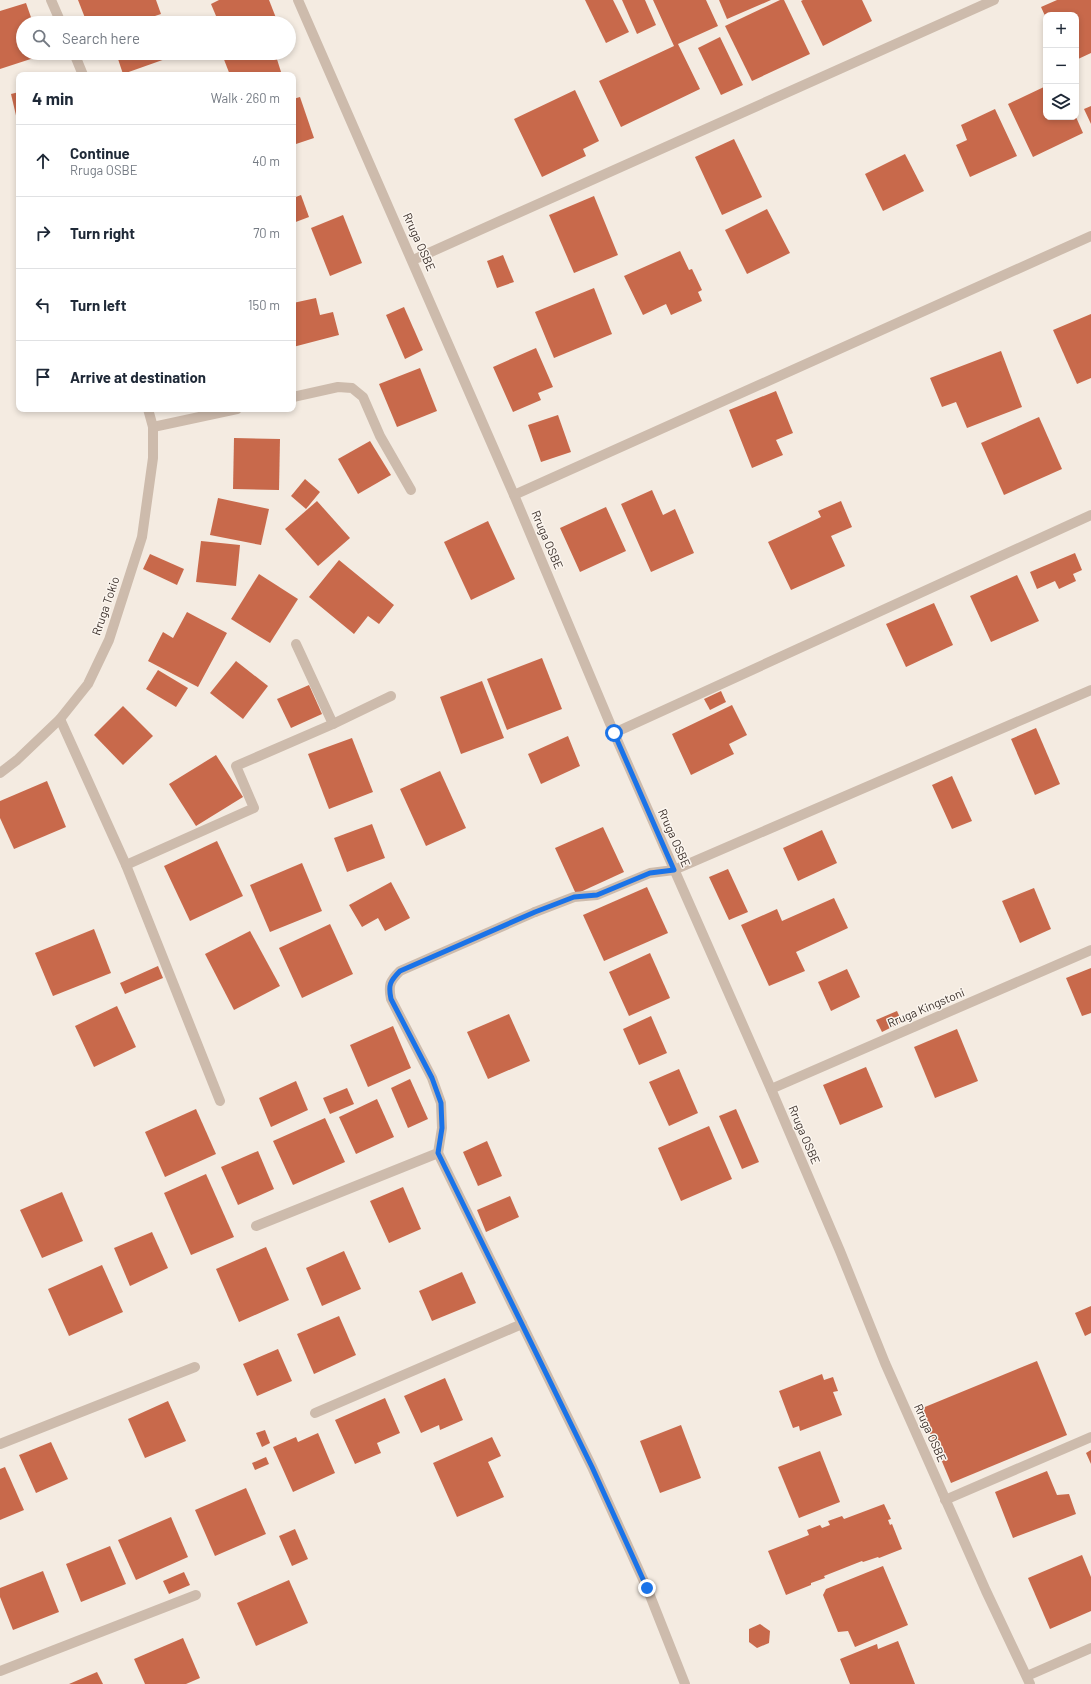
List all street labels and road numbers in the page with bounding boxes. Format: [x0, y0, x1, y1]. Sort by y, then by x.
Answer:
street label: Rruga OSBE [401, 210, 439, 273]
street label: Rruga OSBE [529, 508, 567, 571]
street label: Rruga Tokio [88, 574, 122, 637]
street label: Rruga OSBE [656, 806, 694, 869]
street label: Rruga Kingstoni [885, 985, 966, 1030]
street label: Rruga OSBE [786, 1103, 824, 1166]
street label: Rruga OSBE [912, 1401, 950, 1464]

